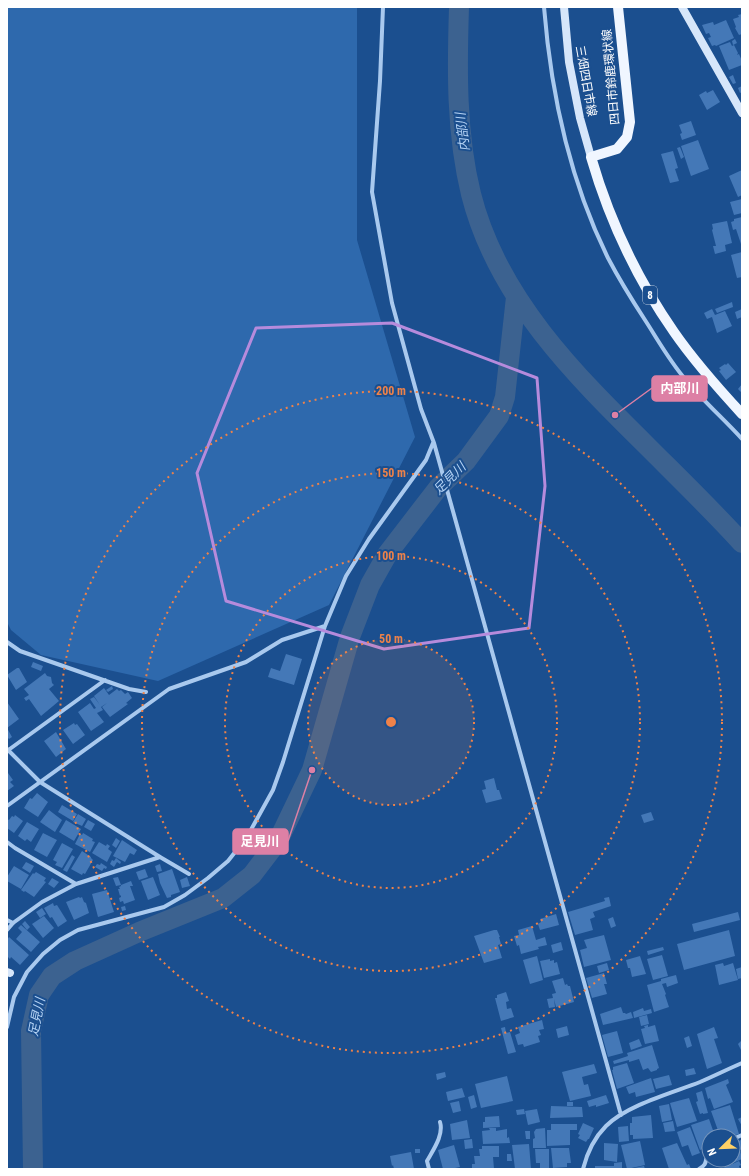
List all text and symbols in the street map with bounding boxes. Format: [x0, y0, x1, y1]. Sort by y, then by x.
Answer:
street label: 四日市鈴鹿環状線 [600, 29, 622, 125]
street label: 三畑四日市線 [573, 44, 599, 118]
water label: 内部川 [452, 110, 472, 152]
road number: 8 [643, 286, 657, 304]
callout: 内部川 [652, 376, 707, 401]
text: 内部川 [660, 381, 700, 396]
text: 200 m [376, 384, 406, 398]
water label: 足見川 [430, 458, 470, 497]
text: 150 m [376, 466, 406, 480]
text: 100 m [376, 549, 406, 563]
text: 50 m [379, 632, 403, 646]
centre of rings [384, 715, 398, 729]
callout: 足見川 [233, 829, 288, 854]
text: 足見川 [240, 834, 280, 849]
water label: 足見川 [25, 995, 48, 1038]
north arrow [701, 1128, 741, 1168]
text: N [705, 1146, 720, 1157]

